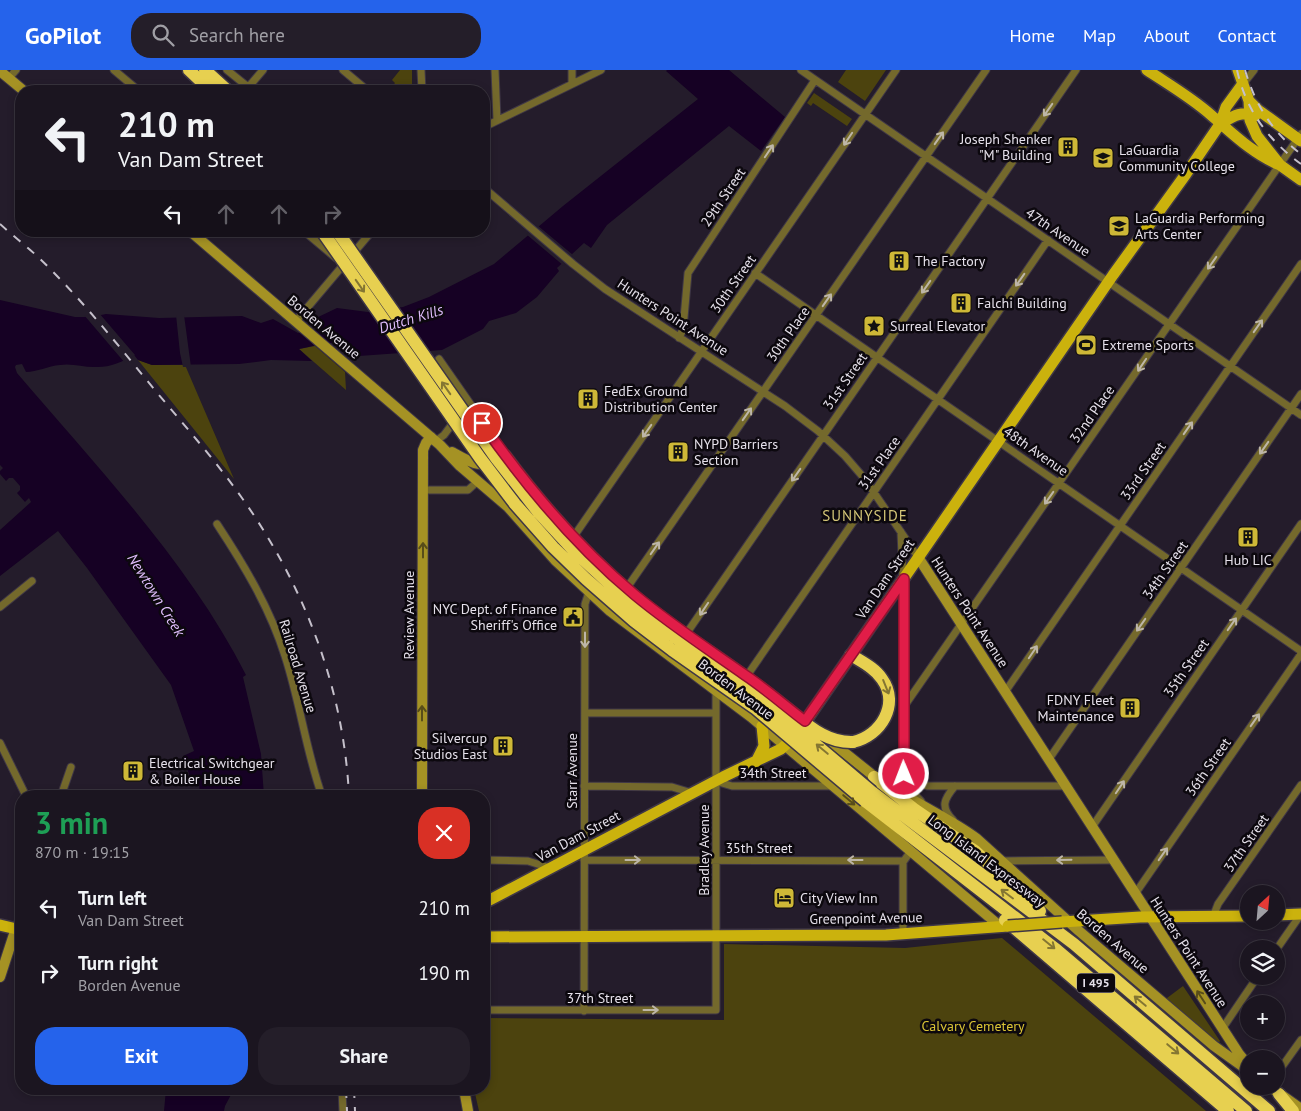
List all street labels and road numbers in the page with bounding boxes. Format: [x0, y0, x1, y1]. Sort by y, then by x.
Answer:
street label: 29th Street [697, 164, 749, 230]
street label: 47th Avenue [1022, 204, 1094, 260]
street label: 30th Street [706, 251, 760, 317]
street label: Hunters Point Avenue [614, 274, 732, 360]
street label: Borden Avenue [284, 291, 364, 363]
street label: 30th Place [762, 303, 814, 365]
street label: 31st Street [819, 349, 871, 413]
street label: 32nd Place [1066, 382, 1118, 446]
street label: 48th Avenue [1000, 422, 1072, 480]
street label: 31st Place [854, 433, 904, 493]
street label: 33rd Street [1116, 438, 1170, 504]
street label: Van Dam Street [851, 535, 918, 623]
street label: 34th Street [1138, 537, 1192, 603]
street label: Hunters Point Avenue [927, 553, 1013, 671]
street label: Review Avenue [400, 571, 418, 659]
street label: Railroad Avenue [275, 617, 321, 715]
street label: 35th Street [1159, 635, 1213, 701]
street label: Borden Avenue [695, 655, 777, 723]
street label: Starr Avenue [563, 733, 581, 809]
street label: 36th Street [1181, 734, 1235, 800]
street label: 34th Street [739, 764, 807, 782]
street label: Bradley Avenue [695, 804, 713, 896]
street label: Van Dam Street [532, 806, 623, 866]
street label: 37th Street [1219, 810, 1273, 876]
street label: Long Island Expressway [925, 811, 1050, 911]
street label: 35th Street [725, 839, 793, 857]
street label: Hunters Point Avenue [1146, 893, 1232, 1011]
street label: Borden Avenue [1073, 905, 1153, 977]
street label: Greenpoint Avenue [809, 908, 923, 928]
road number: I 495 [1077, 974, 1115, 992]
street label: 37th Street [567, 989, 634, 1007]

